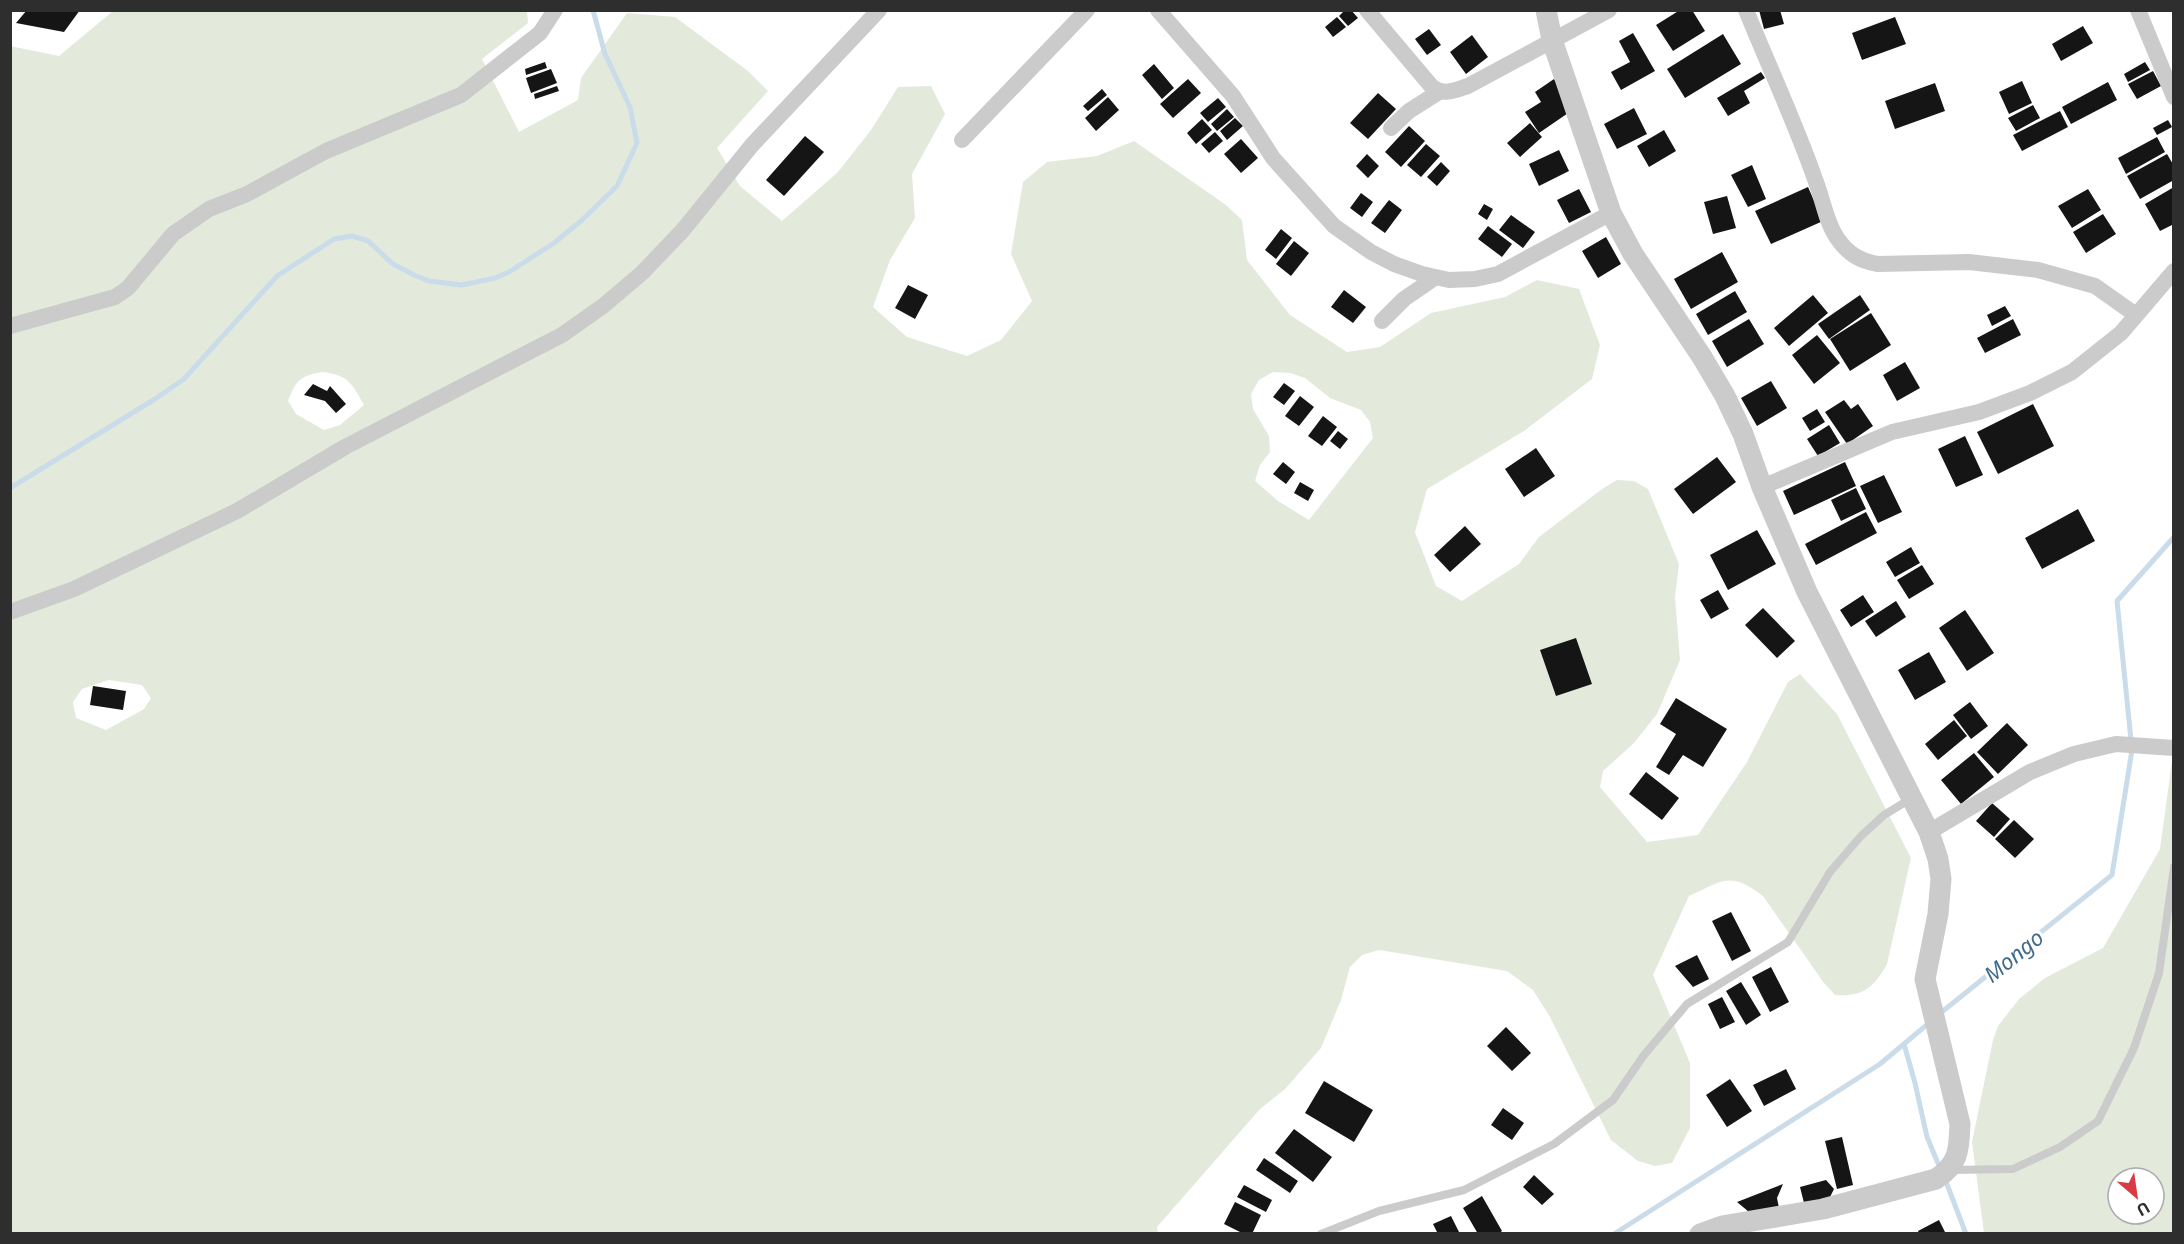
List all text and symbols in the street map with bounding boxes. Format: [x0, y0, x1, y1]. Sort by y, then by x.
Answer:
water label: Mongo [1977, 922, 2049, 988]
north arrow [2106, 1166, 2166, 1226]
text: U [2133, 1197, 2154, 1222]

